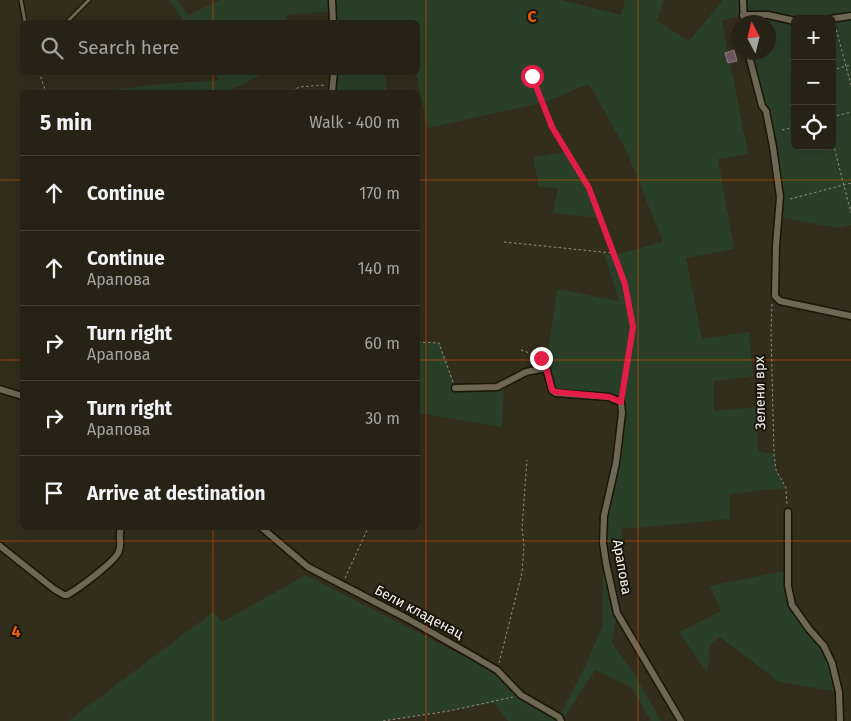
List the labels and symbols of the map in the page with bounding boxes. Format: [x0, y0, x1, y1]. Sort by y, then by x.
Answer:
text: C [527, 7, 537, 26]
north arrow [731, 15, 776, 60]
route start [521, 65, 544, 88]
route end [530, 347, 553, 370]
street label: Зелени врх [751, 356, 769, 430]
street label: Арапова [609, 538, 635, 596]
street label: Бели кладенац [372, 581, 466, 643]
text: 4 [11, 622, 21, 641]

